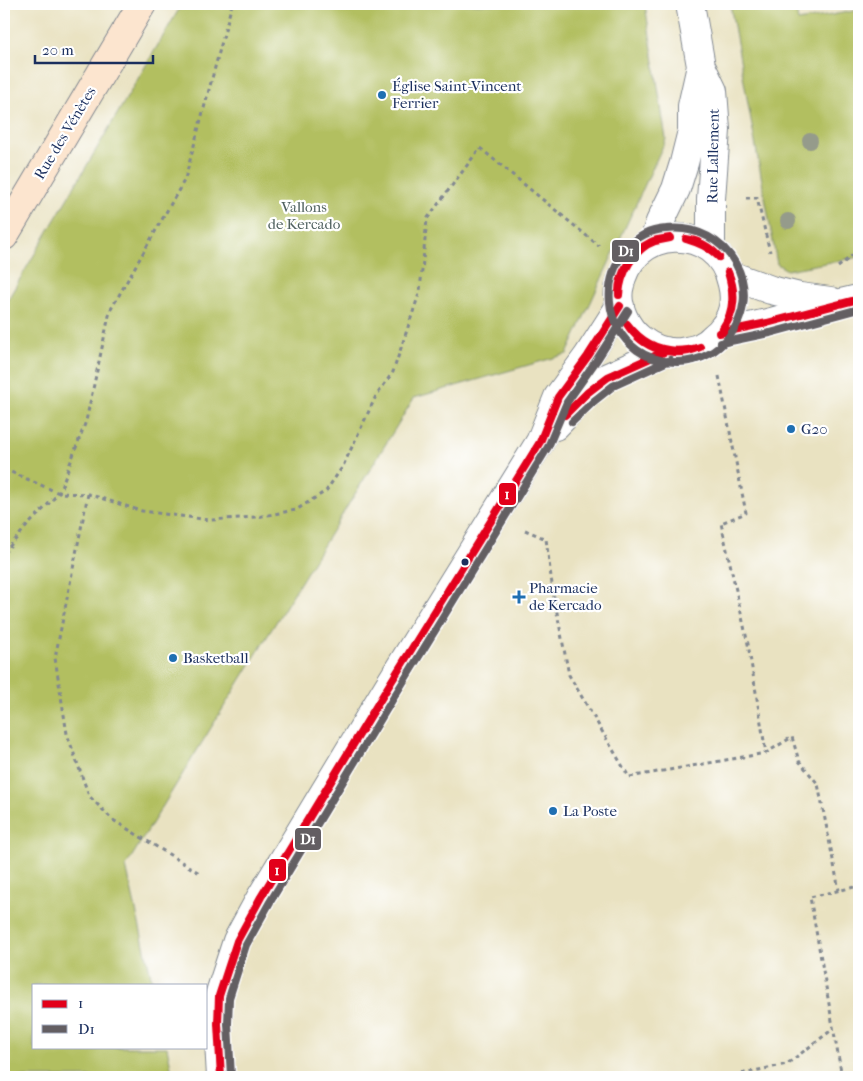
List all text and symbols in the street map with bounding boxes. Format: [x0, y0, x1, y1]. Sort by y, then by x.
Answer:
scale bar [35, 32, 152, 64]
text: 20 m [42, 41, 74, 59]
place label: Église Saint-Vincent Ferrier [392, 77, 522, 112]
street label: Rue des Vénètes [30, 83, 100, 183]
marker: Église Saint-Vincent Ferrier [376, 89, 388, 101]
street label: Rue Lallement [703, 108, 723, 204]
park label: Vallons de Kercado [268, 198, 341, 233]
line badge: D1 [611, 239, 640, 263]
text: D1 [618, 243, 634, 260]
place label: G20 [801, 420, 828, 438]
marker: G20 [785, 423, 797, 435]
line badge: 1 [498, 482, 517, 506]
text: 1 [505, 486, 510, 503]
unlabelled marker [460, 557, 470, 567]
place label: Pharmacie de Kercado [529, 579, 602, 614]
marker: Pharmacie de Kercado [513, 591, 525, 603]
place label: Basketball [183, 649, 249, 667]
marker: Basketball [167, 652, 179, 664]
place label: La Poste [563, 802, 617, 820]
marker: La Poste [547, 805, 559, 817]
line badge: D1 [294, 827, 322, 851]
text: D1 [300, 831, 316, 848]
line badge: 1 [268, 858, 287, 882]
text: 1 [275, 862, 280, 879]
legend [32, 984, 208, 1048]
text: 1 [78, 994, 83, 1012]
text: D1 [78, 1020, 95, 1038]

